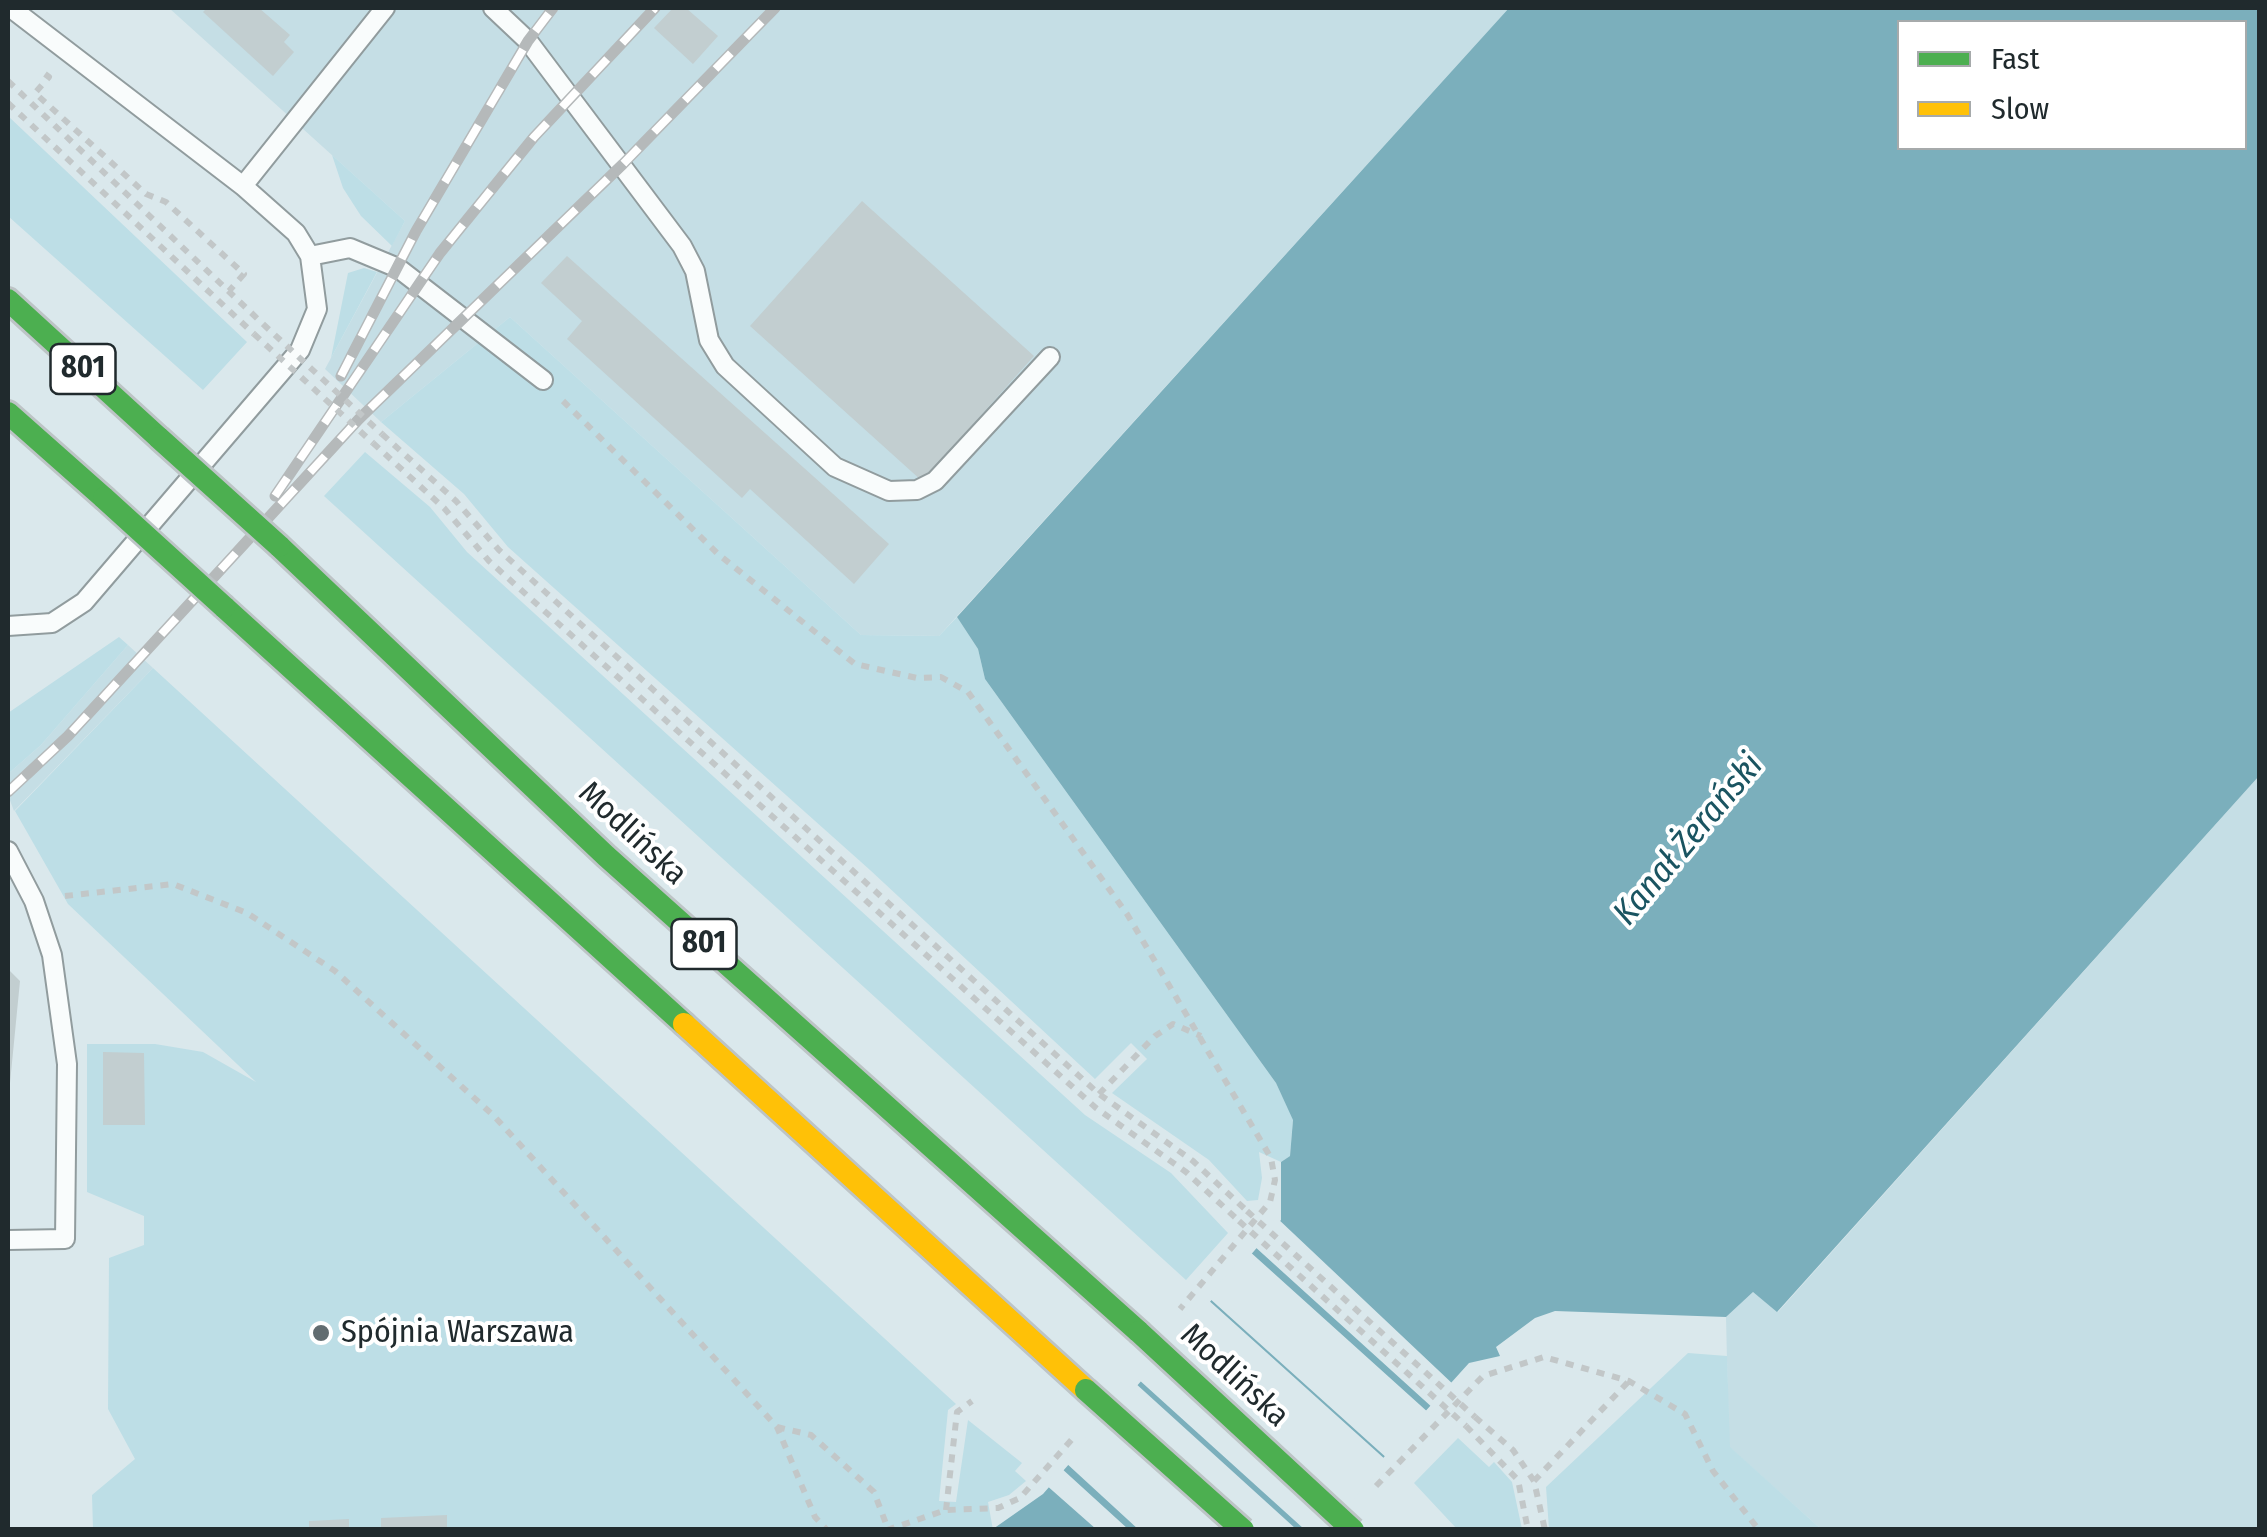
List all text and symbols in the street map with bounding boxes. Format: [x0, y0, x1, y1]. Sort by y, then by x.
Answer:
legend [1897, 20, 2247, 150]
text: Fast [1991, 41, 2039, 77]
text: Slow [1991, 91, 2049, 127]
road number: 801 [51, 344, 116, 394]
water label: Kanał Żerański [1605, 746, 1773, 934]
street label: Modlińska [570, 774, 694, 894]
road number: 801 [672, 919, 736, 969]
place label: Spójnia Warszawa [341, 1314, 574, 1352]
street label: Modlińska [1172, 1316, 1296, 1436]
marker: Spójnia Warszawa [310, 1322, 332, 1344]

